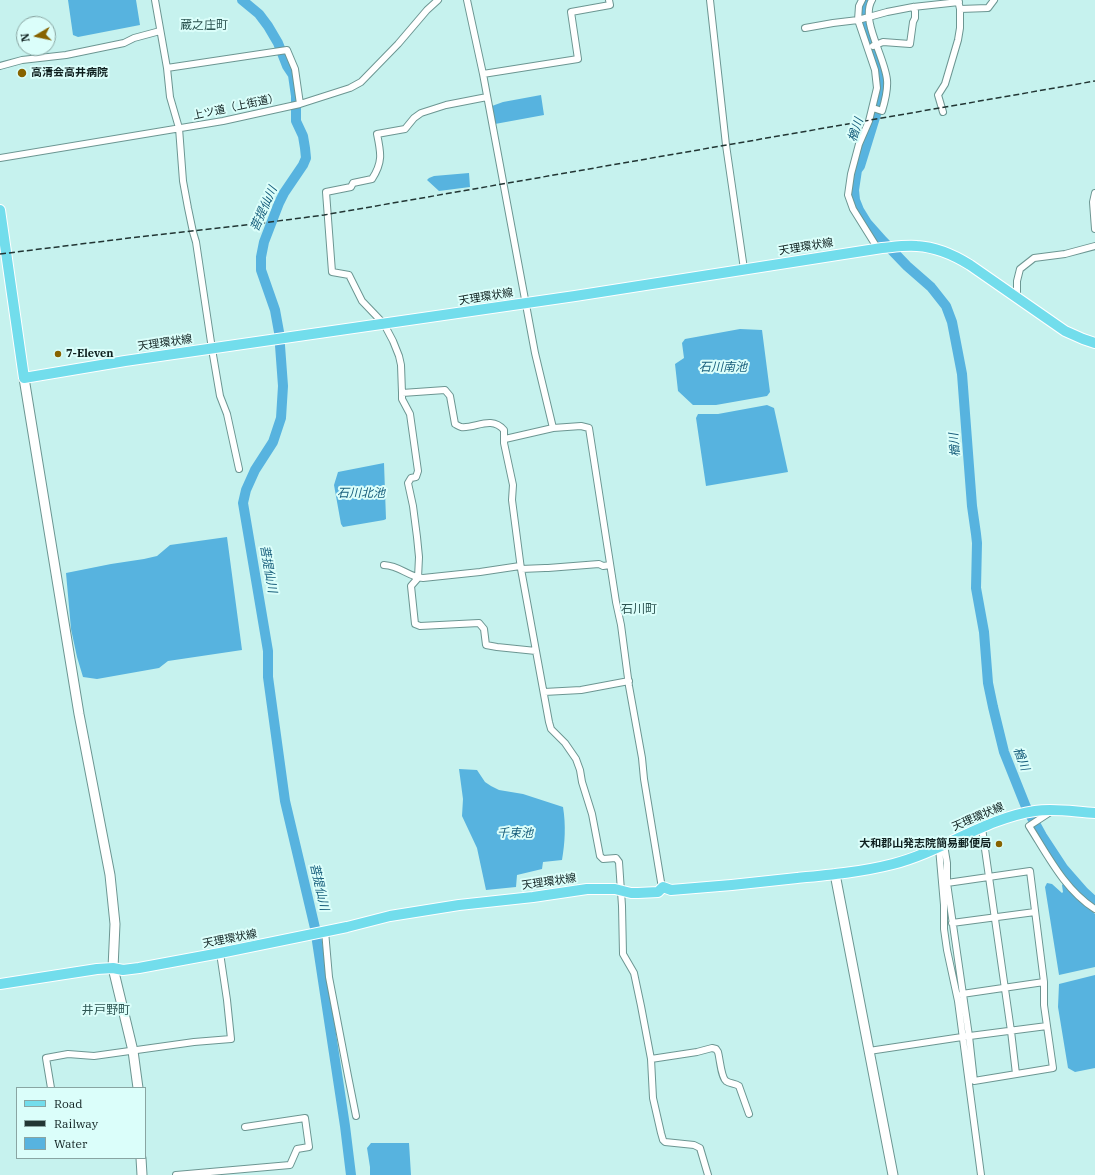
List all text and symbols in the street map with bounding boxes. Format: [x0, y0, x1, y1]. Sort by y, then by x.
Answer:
north arrow [16, 16, 56, 56]
district label: 蔵之庄町 [180, 19, 228, 33]
text: N [18, 32, 33, 43]
place label: 高清会高井病院 [31, 66, 108, 80]
marker: 高清会高井病院 [16, 67, 28, 79]
street label: 上ツ道（上街道） [192, 91, 280, 123]
water label: 楢川 [845, 116, 867, 144]
water label: 菩提仙川 [248, 184, 280, 234]
street label: 天理環状線 [778, 236, 834, 258]
street label: 天理環状線 [458, 286, 514, 308]
street label: 天理環状線 [137, 333, 193, 353]
place label: 7-Eleven [66, 347, 113, 361]
marker: 7-Eleven [53, 349, 63, 359]
water label: 石川南池 [699, 361, 747, 375]
water label: 楢川 [947, 432, 963, 458]
water label: 石川北池 [337, 487, 385, 501]
water label: 菩提仙川 [257, 544, 279, 594]
district label: 石川町 [621, 603, 657, 617]
water label: 楢川 [1010, 745, 1032, 773]
street label: 天理環状線 [950, 800, 1006, 834]
water label: 千束池 [497, 827, 533, 841]
place label: 大和郡山発志院簡易郵便局 [859, 837, 991, 851]
marker: 大和郡山発志院簡易郵便局 [994, 839, 1004, 849]
water label: 菩提仙川 [307, 862, 331, 912]
street label: 天理環状線 [521, 872, 577, 892]
street label: 天理環状線 [202, 927, 258, 951]
district label: 井戸野町 [82, 1004, 130, 1018]
legend [16, 1087, 146, 1159]
text: Road [54, 1096, 83, 1111]
text: Railway [54, 1116, 98, 1131]
text: Water [54, 1136, 87, 1151]

